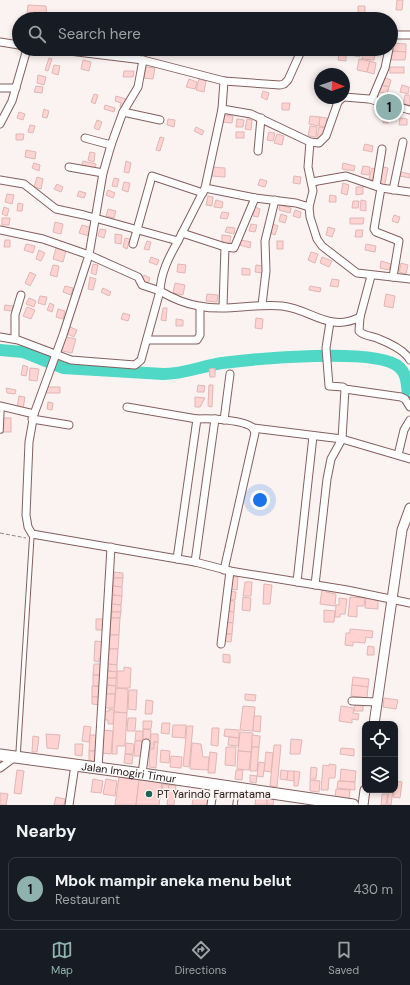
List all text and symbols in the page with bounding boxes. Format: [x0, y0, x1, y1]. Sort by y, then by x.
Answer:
search box [12, 12, 398, 56]
icon: search [26, 23, 48, 45]
text: Search here [58, 24, 141, 44]
north arrow [314, 68, 350, 104]
pin: 1 [376, 92, 402, 122]
your location [250, 490, 270, 510]
map controls [362, 721, 398, 793]
button: locate [362, 721, 398, 757]
button: layers [362, 757, 398, 793]
street label: Jalan Imogiri Timur [81, 759, 177, 786]
place label: PT Yarindo Farmatama [157, 787, 271, 801]
marker: PT Yarindo Farmatama [144, 789, 154, 799]
text: Nearby [16, 820, 76, 842]
text: Mbok mampir aneka menu belut [55, 871, 292, 891]
text: 1 [28, 881, 32, 898]
text: 430 m [353, 881, 393, 898]
text: Restaurant [55, 891, 120, 908]
tab: Map [51, 939, 73, 977]
tab: Directions [175, 939, 227, 977]
tab: Saved [328, 939, 359, 977]

